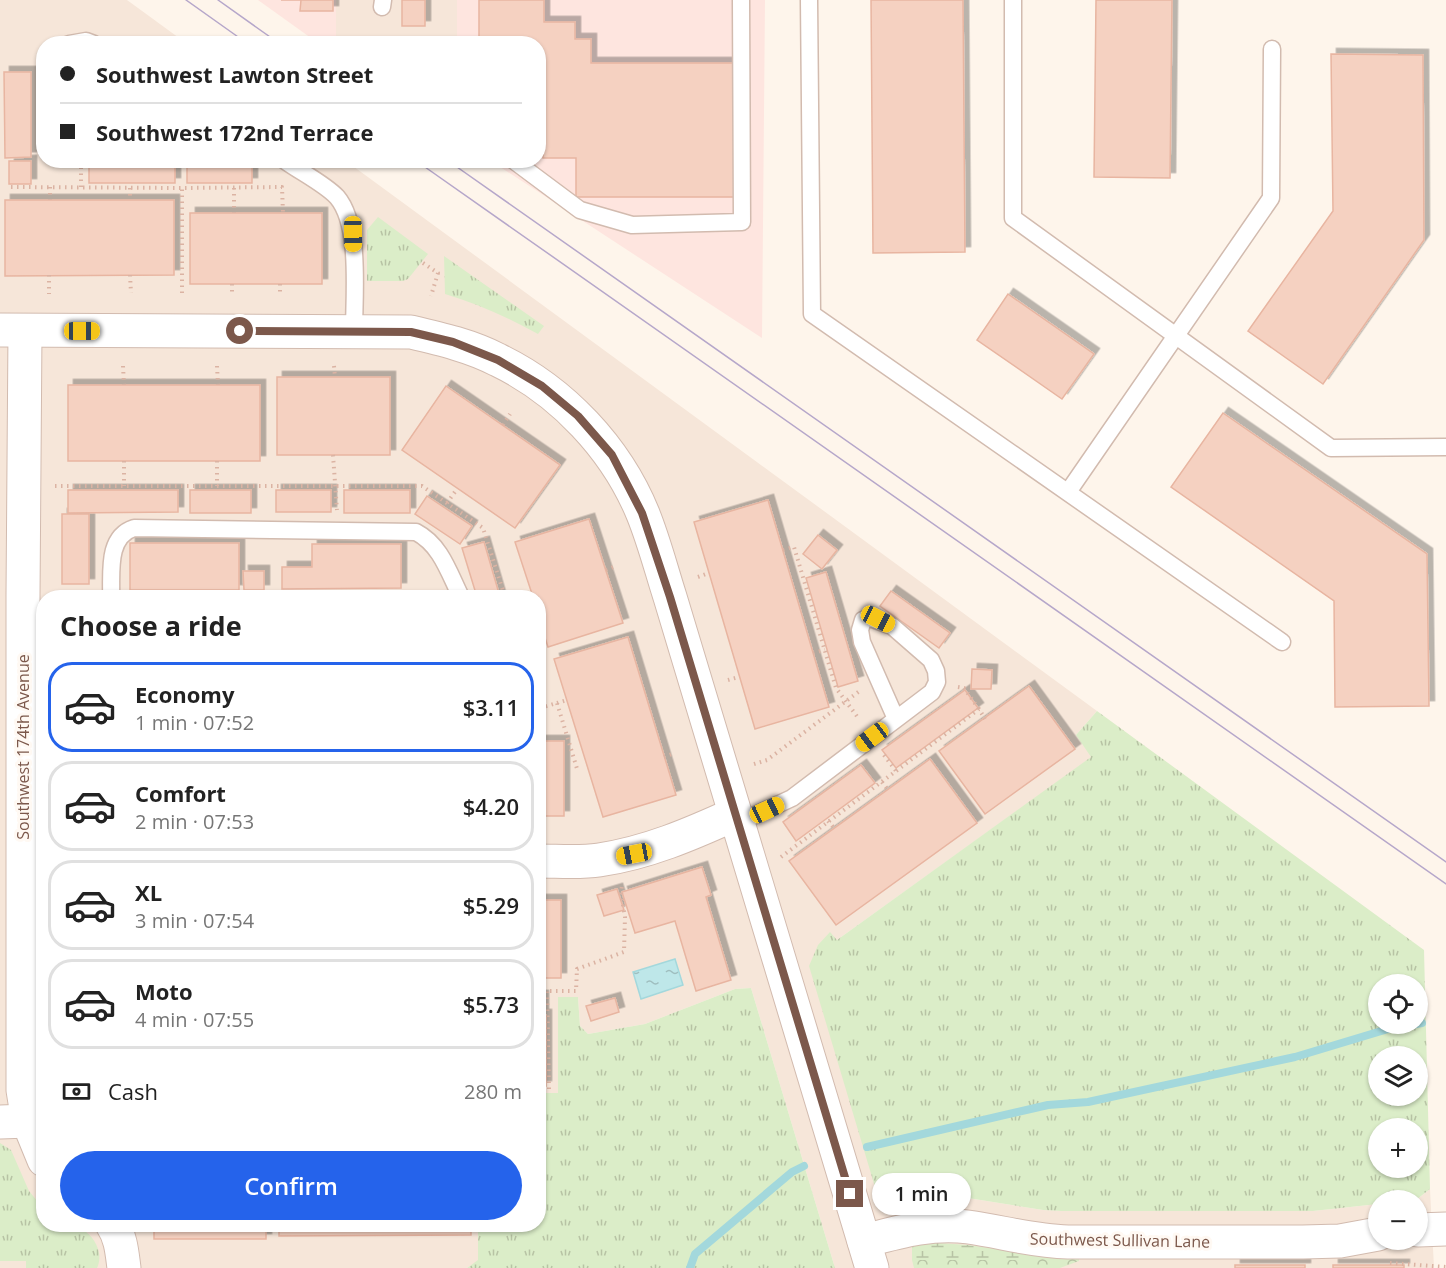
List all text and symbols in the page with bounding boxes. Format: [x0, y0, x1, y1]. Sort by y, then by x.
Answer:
text: Southwest Lawton Street [96, 59, 373, 89]
text: Southwest 172nd Terrace [96, 117, 373, 147]
car [344, 216, 362, 252]
route start [226, 317, 253, 344]
car [64, 322, 100, 340]
car [858, 603, 898, 635]
text: Choose a ride [60, 607, 242, 644]
street label: Southwest 174th Avenue [12, 654, 34, 840]
text: Economy [135, 679, 234, 709]
icon: car [63, 680, 117, 734]
text: $3.11 [463, 692, 519, 722]
text: 1 min · 07:52 [135, 709, 254, 736]
car [852, 719, 892, 755]
text: Comfort [135, 778, 226, 808]
icon: car [63, 779, 117, 833]
text: $4.20 [463, 791, 519, 821]
car [747, 794, 787, 826]
text: 2 min · 07:53 [135, 808, 254, 835]
car [615, 842, 653, 866]
text: XL [135, 877, 162, 907]
icon: car [63, 878, 117, 932]
text: $5.29 [463, 890, 519, 920]
text: 3 min · 07:54 [135, 907, 254, 934]
map controls [1368, 974, 1428, 1250]
button: locate [1368, 974, 1428, 1034]
text: Moto [135, 976, 193, 1006]
icon: car [63, 977, 117, 1031]
text: $5.73 [463, 989, 519, 1019]
text: 4 min · 07:55 [135, 1006, 254, 1033]
button: layers [1368, 1046, 1428, 1106]
icon: cash [60, 1075, 93, 1108]
text: Cash [108, 1076, 158, 1106]
text: 280 m [464, 1078, 522, 1105]
button: + [1368, 1118, 1428, 1178]
button: Confirm [60, 1151, 522, 1220]
callout: 1 min [871, 1173, 970, 1215]
route end [836, 1180, 863, 1207]
text: 1 min [895, 1180, 949, 1207]
button: − [1368, 1190, 1428, 1250]
street label: Southwest Sullivan Lane [1030, 1227, 1210, 1253]

